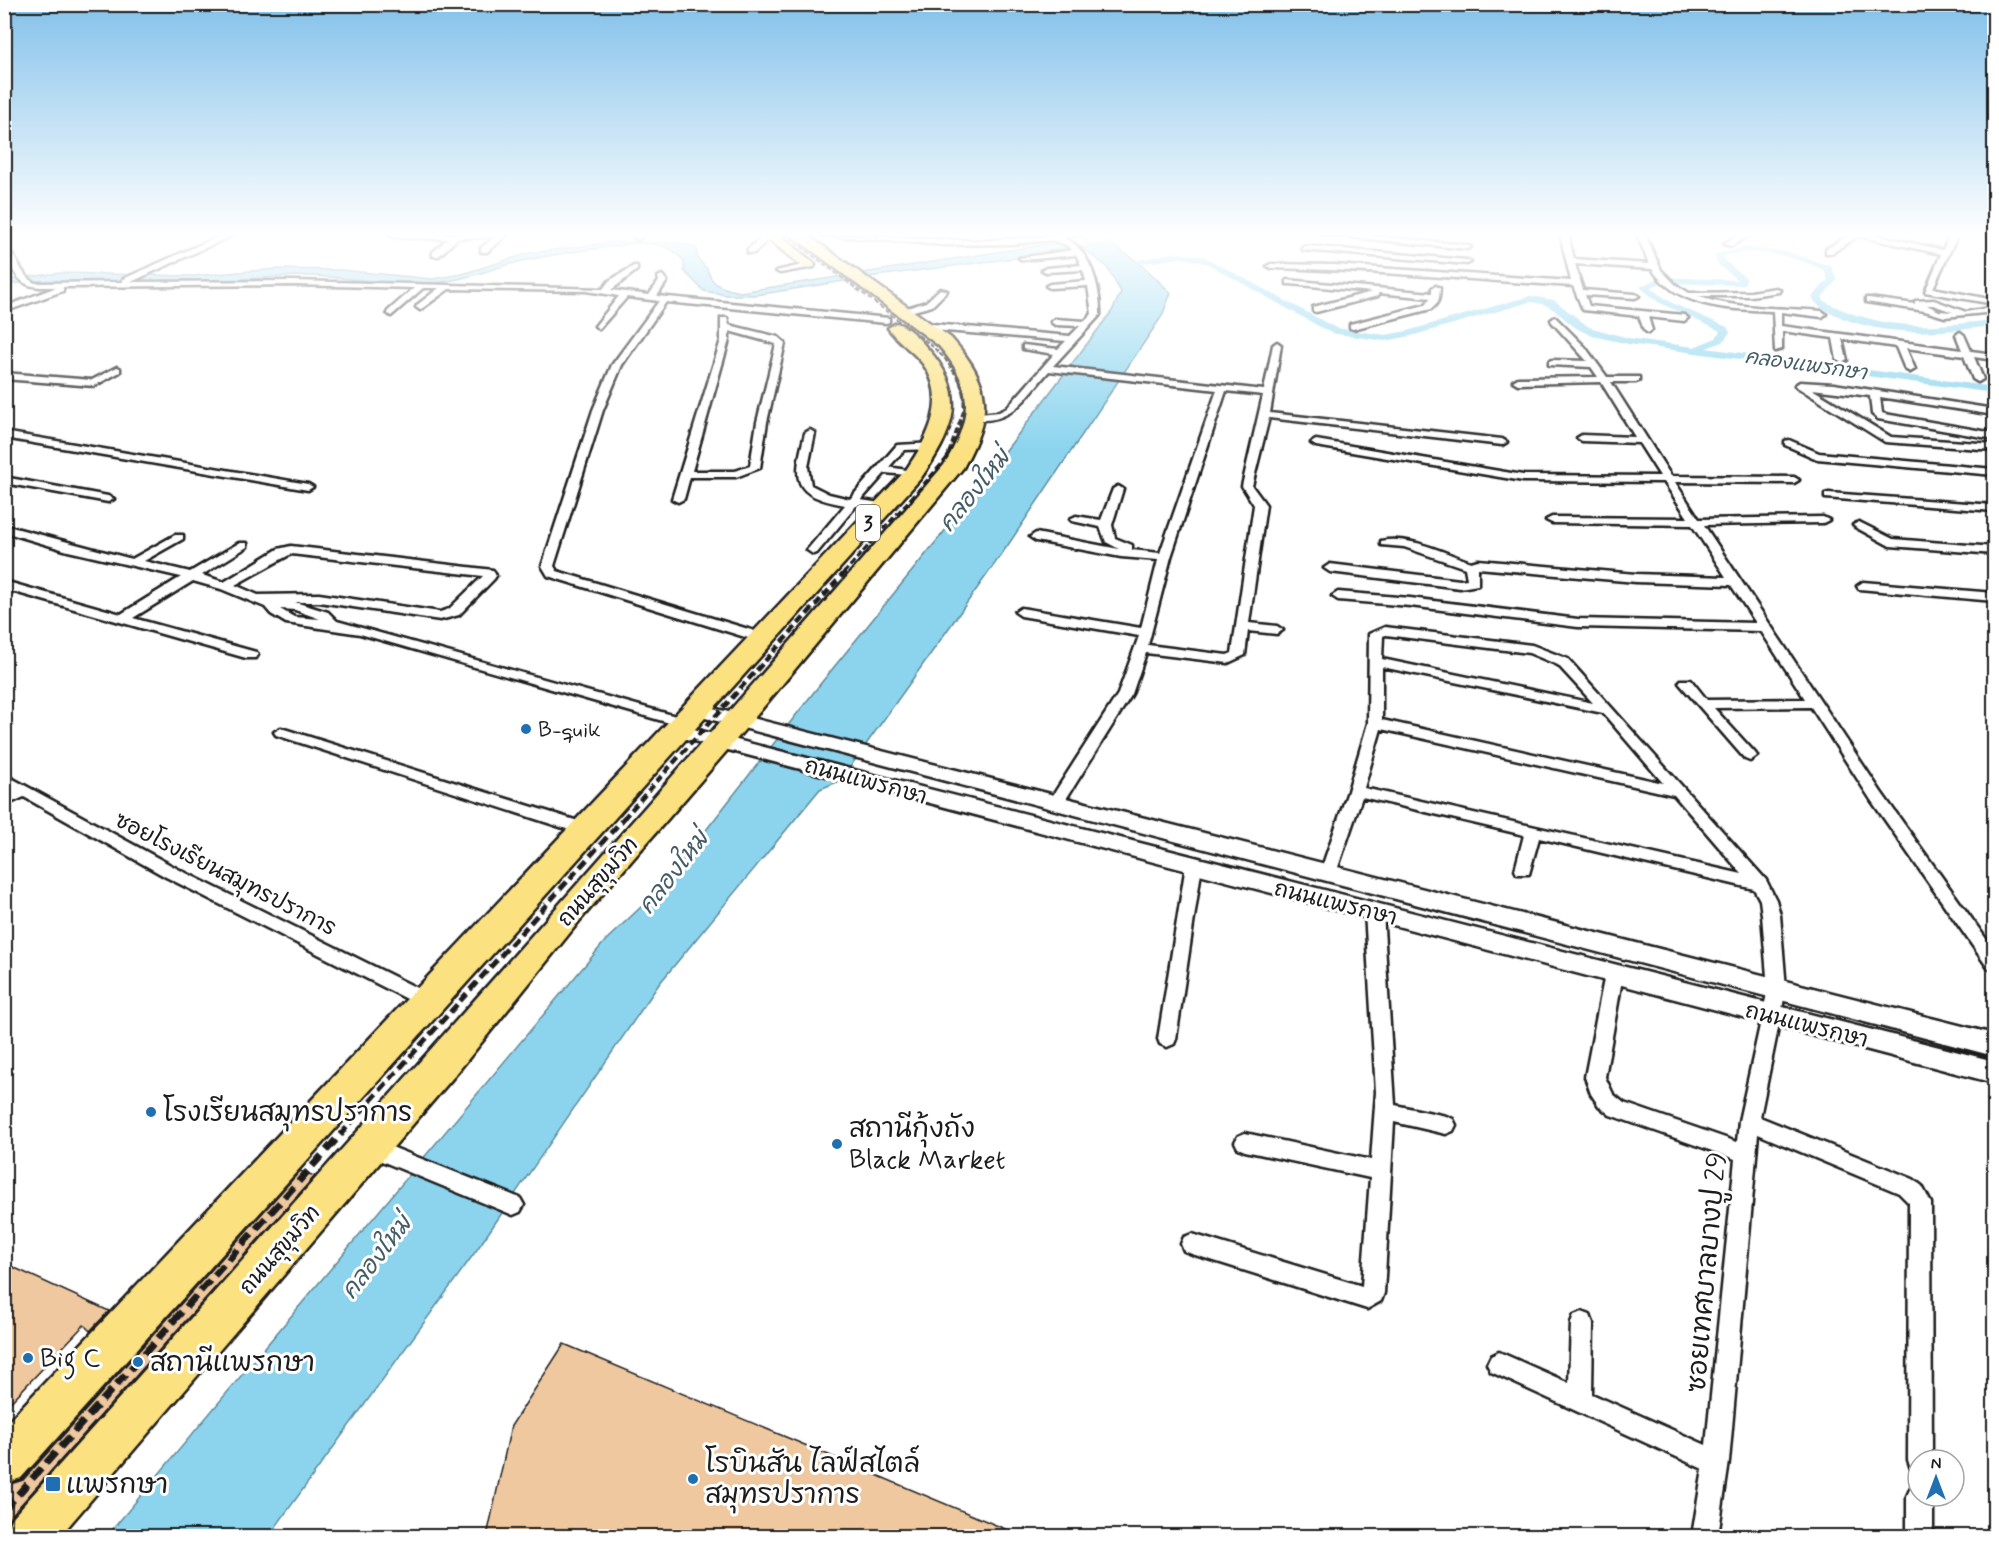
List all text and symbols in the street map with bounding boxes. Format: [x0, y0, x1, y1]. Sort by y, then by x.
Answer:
water label: คลองแพรกษา [1743, 344, 1870, 388]
water label: คลองใหม่ [931, 439, 1020, 539]
road number: 3 [856, 505, 880, 541]
place label: B-quik [538, 717, 601, 745]
marker: B-quik [519, 722, 533, 736]
street label: ถนนแพรกษา [801, 752, 930, 812]
street label: ซอยโรงเรียนสมุทรปราการ [109, 805, 341, 944]
water label: คลองใหม่ [630, 821, 719, 921]
street label: ถนนสุขุมวิท [551, 831, 646, 934]
street label: ถนนแพรกษา [1271, 875, 1400, 933]
street label: ถนนแพรกษา [1742, 997, 1871, 1055]
place label: โรงเรียนสมุทรปราการ [163, 1094, 412, 1132]
marker: โรงเรียนสมุทรปราการ [144, 1105, 158, 1119]
place label: สถานีกุ้งถัง Black Market [849, 1111, 1006, 1178]
marker: สถานีกุ้งถัง Black Market [830, 1137, 844, 1151]
street label: ซอยเทศบาลบางปู 29 [1680, 1150, 1736, 1394]
street label: ถนนสุขุมวิท [233, 1199, 328, 1302]
water label: คลองใหม่ [333, 1206, 422, 1306]
place label: Big C [40, 1342, 100, 1380]
place label: สถานีแพรกษา [150, 1345, 315, 1381]
marker: Big C [21, 1351, 35, 1365]
marker: สถานีแพรกษา [131, 1355, 145, 1369]
place label: โรบินสัน ไลฟ์สไตล์ สมุทรปราการ [705, 1445, 920, 1514]
north arrow [1906, 1448, 1966, 1508]
text: N [1931, 1454, 1941, 1475]
place label: แพรกษา [66, 1468, 168, 1503]
marker: โรบินสัน ไลฟ์สไตล์ สมุทรปราการ [686, 1472, 700, 1486]
marker: แพรกษา [44, 1475, 62, 1493]

